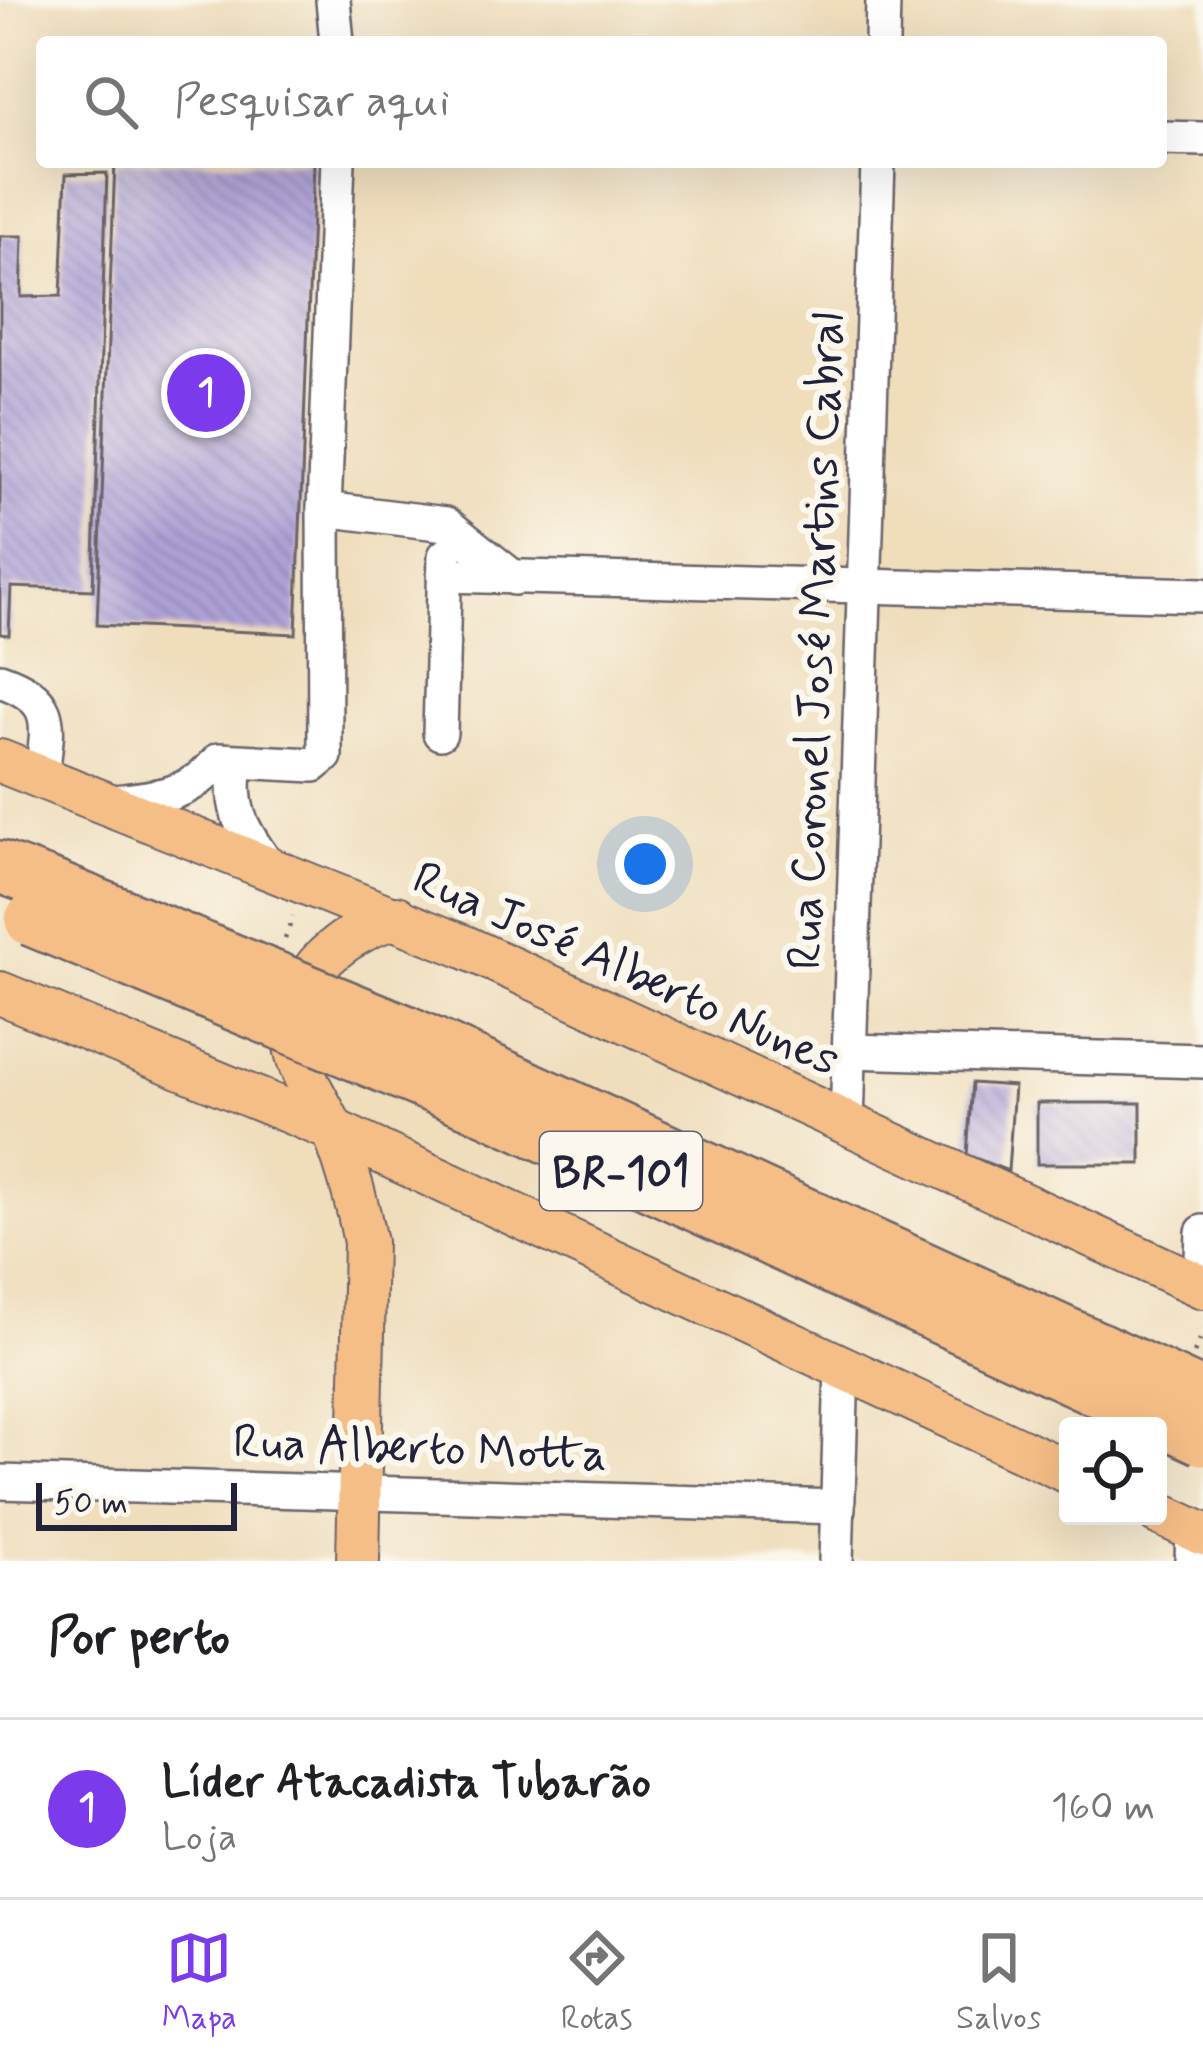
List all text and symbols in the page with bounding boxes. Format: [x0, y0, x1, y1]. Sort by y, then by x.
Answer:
search box [36, 36, 1167, 168]
icon: search [78, 69, 144, 135]
text: Pesquisar aqui [174, 73, 450, 132]
street label: Rua Coronel José Martins Cabral [775, 311, 860, 971]
pin: 1 [167, 348, 245, 438]
your location [615, 834, 675, 894]
street label: Rua José Alberto Nunes [402, 848, 849, 1093]
road number: BR-101 [540, 1132, 702, 1210]
street label: Rua Alberto Motta [232, 1411, 608, 1488]
map controls [1059, 1417, 1167, 1525]
button: locate [1059, 1417, 1167, 1525]
scale bar [36, 1477, 237, 1530]
text: 50 m [54, 1482, 128, 1526]
text: Por perto [48, 1606, 230, 1672]
text: Líder Atacadista Tubarão [162, 1754, 651, 1813]
text: 1 [78, 1783, 96, 1834]
text: 160 m [1051, 1783, 1155, 1834]
text: Loja [162, 1813, 237, 1864]
tab: Mapa [162, 1925, 237, 2041]
tab: Rotas [561, 1925, 632, 2041]
tab: Salvos [956, 1925, 1041, 2041]

